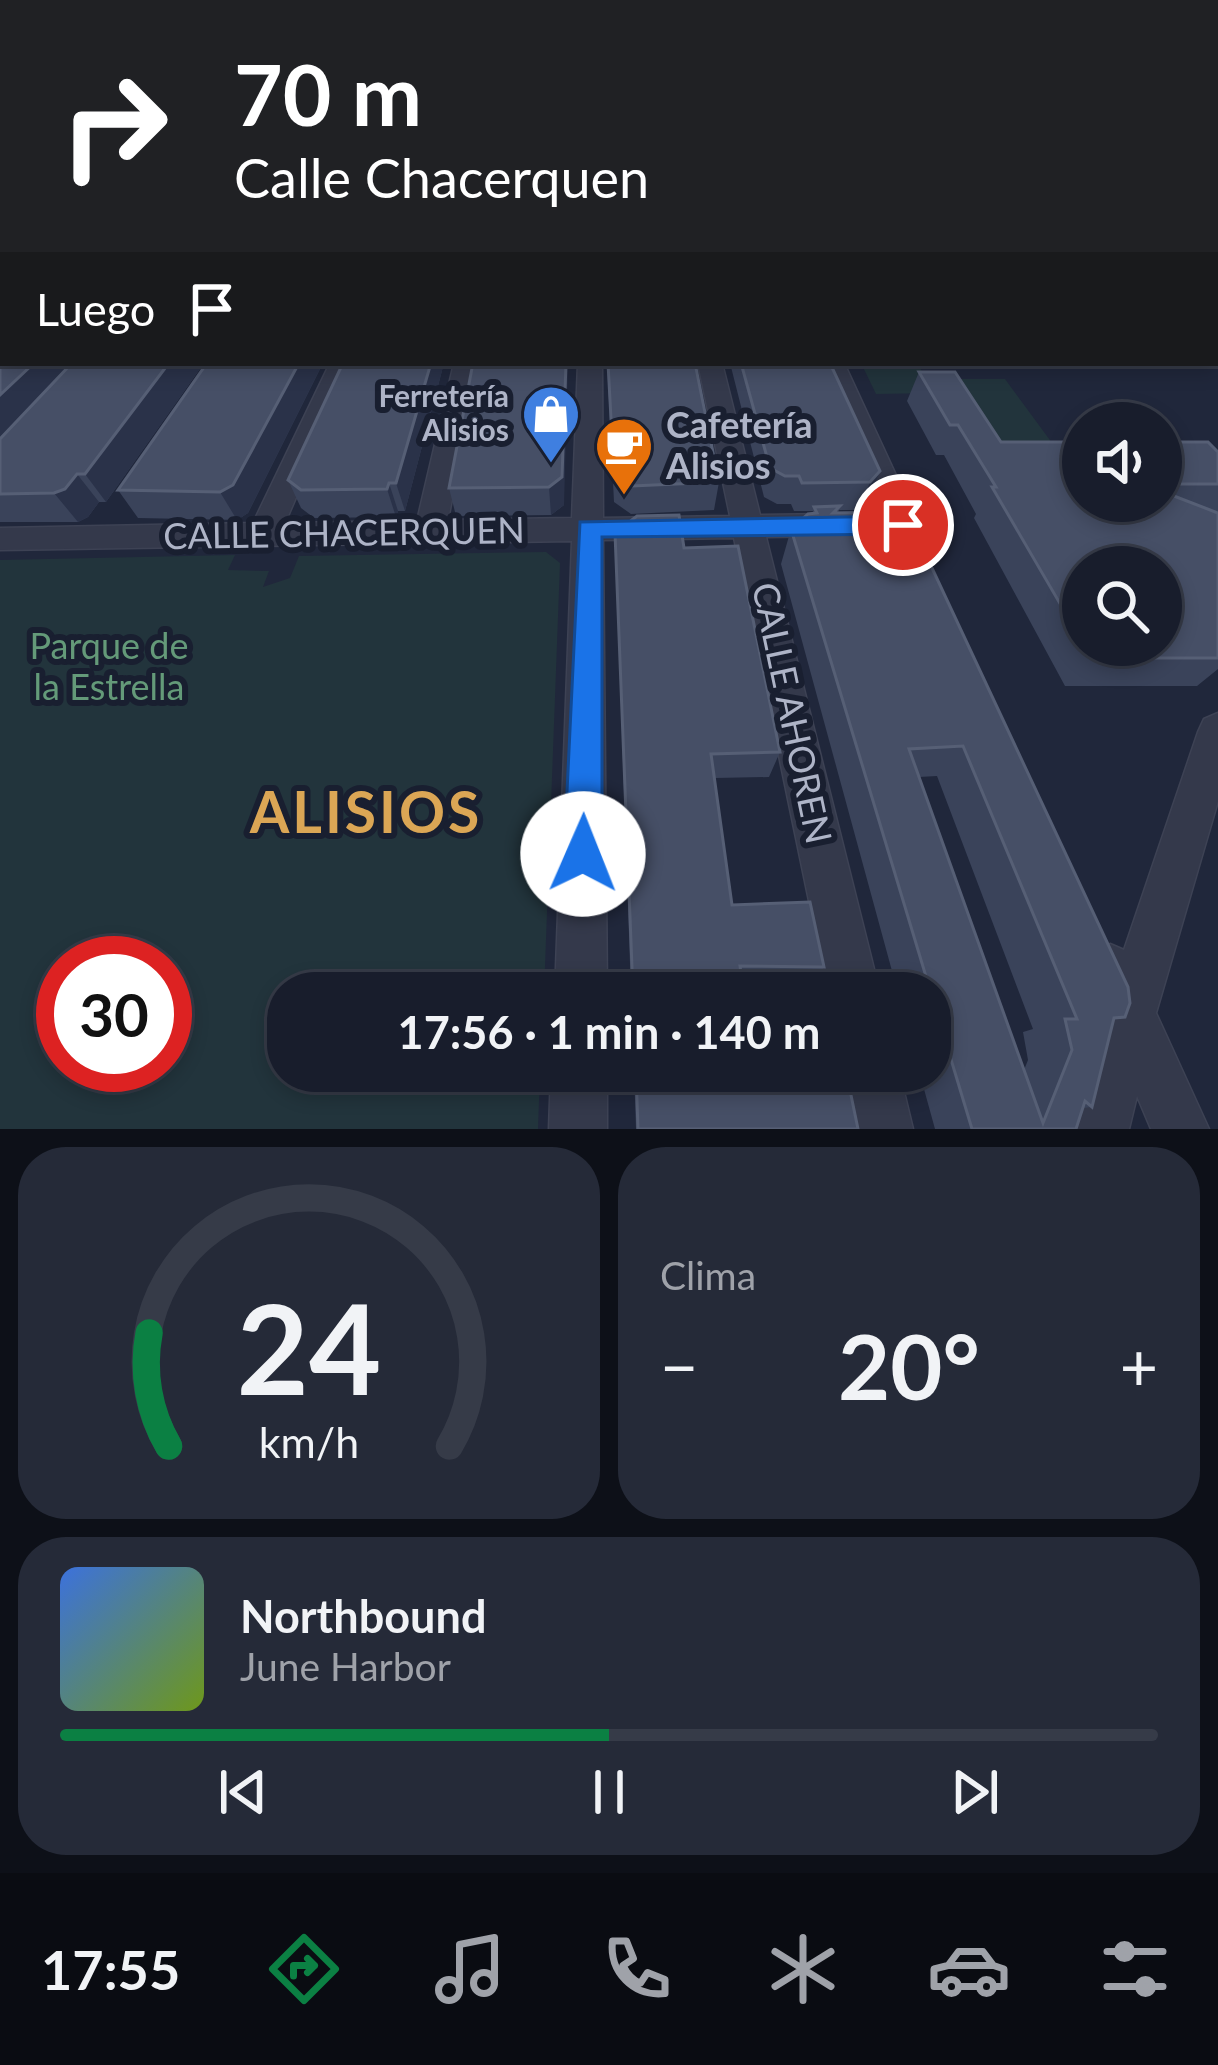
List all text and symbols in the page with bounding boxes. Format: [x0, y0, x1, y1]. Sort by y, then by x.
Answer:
text: 70 m [234, 43, 422, 144]
icon: right [36, 48, 192, 204]
text: Calle Chacerquen [234, 145, 649, 210]
icon: arrive [179, 276, 245, 342]
text: Luego [36, 282, 155, 336]
place label: Ferretería Alisios [378, 377, 509, 447]
shop icon: Ferretería Alisios [520, 383, 582, 465]
place label: Cafetería Alisios [665, 402, 813, 487]
map controls [1062, 402, 1182, 666]
button: sound [1062, 402, 1182, 522]
cafe icon: Cafetería Alisios [593, 415, 655, 497]
pin [852, 474, 954, 576]
icon: arrive [870, 492, 936, 558]
street label: CALLE CHACERQUEN [163, 507, 525, 557]
button: search [1062, 546, 1182, 666]
street label: CALLE AHOREN [744, 578, 842, 847]
park label: Parque de la Estrella [30, 623, 188, 708]
district label: ALISIOS [249, 777, 482, 845]
position arrow [520, 791, 646, 917]
speed limit sign: 30 [36, 936, 192, 1092]
text: 17:56 · 1 min · 140 m [398, 1005, 820, 1059]
text: Clima [660, 1252, 756, 1298]
text: 24 [237, 1272, 381, 1422]
text: 20° [838, 1311, 980, 1419]
text: − [660, 1326, 698, 1405]
text: + [1120, 1326, 1158, 1405]
text: km/h [259, 1416, 359, 1467]
text: Northbound [240, 1589, 486, 1643]
text: June Harbor [240, 1643, 451, 1689]
icon: previous [210, 1759, 276, 1825]
icon: pause [576, 1759, 642, 1825]
icon: next [942, 1759, 1008, 1825]
icon: directions [262, 1927, 346, 2011]
icon: music [428, 1927, 512, 2011]
icon: phone [595, 1927, 679, 2011]
icon: climate [761, 1927, 845, 2011]
icon: car [927, 1927, 1011, 2011]
icon: filters [1093, 1927, 1177, 2011]
text: 17:55 [41, 1937, 180, 2002]

